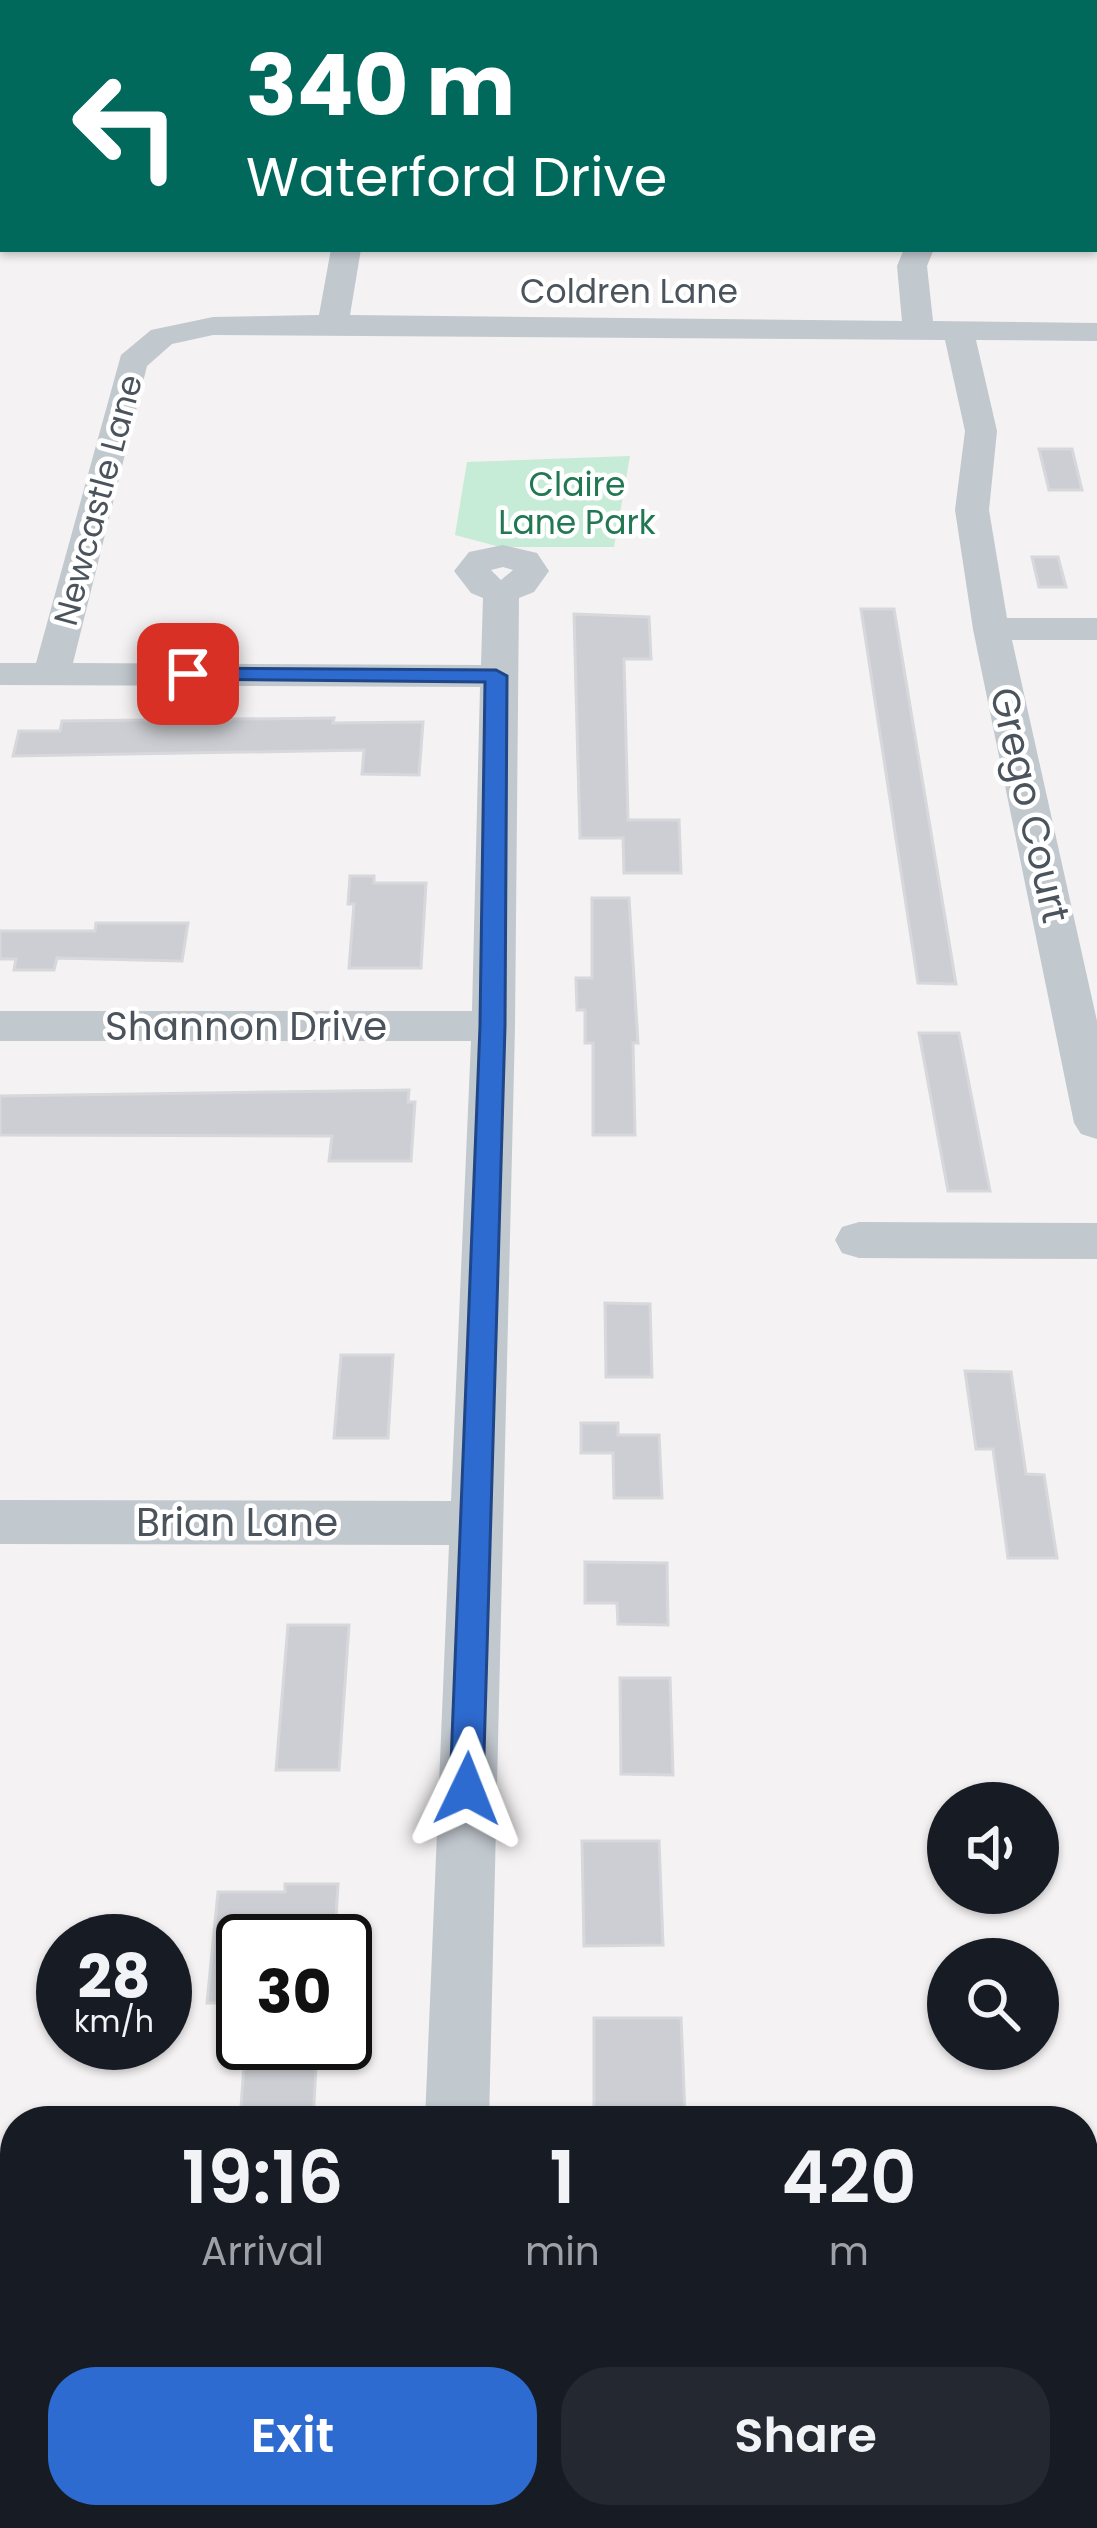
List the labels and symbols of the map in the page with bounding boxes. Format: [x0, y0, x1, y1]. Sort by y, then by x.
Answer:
street label: Coldren Lane [520, 268, 738, 315]
street label: Newcastle Lane [42, 369, 154, 631]
park label: Claire Lane Park [498, 461, 656, 546]
pin [137, 623, 239, 725]
street label: Grego Court [976, 682, 1084, 928]
street label: Shannon Drive [105, 999, 387, 1054]
street label: Brian Lane [136, 1495, 338, 1550]
position arrow [404, 1726, 530, 1852]
speed limit sign: 30 [216, 1914, 372, 2070]

